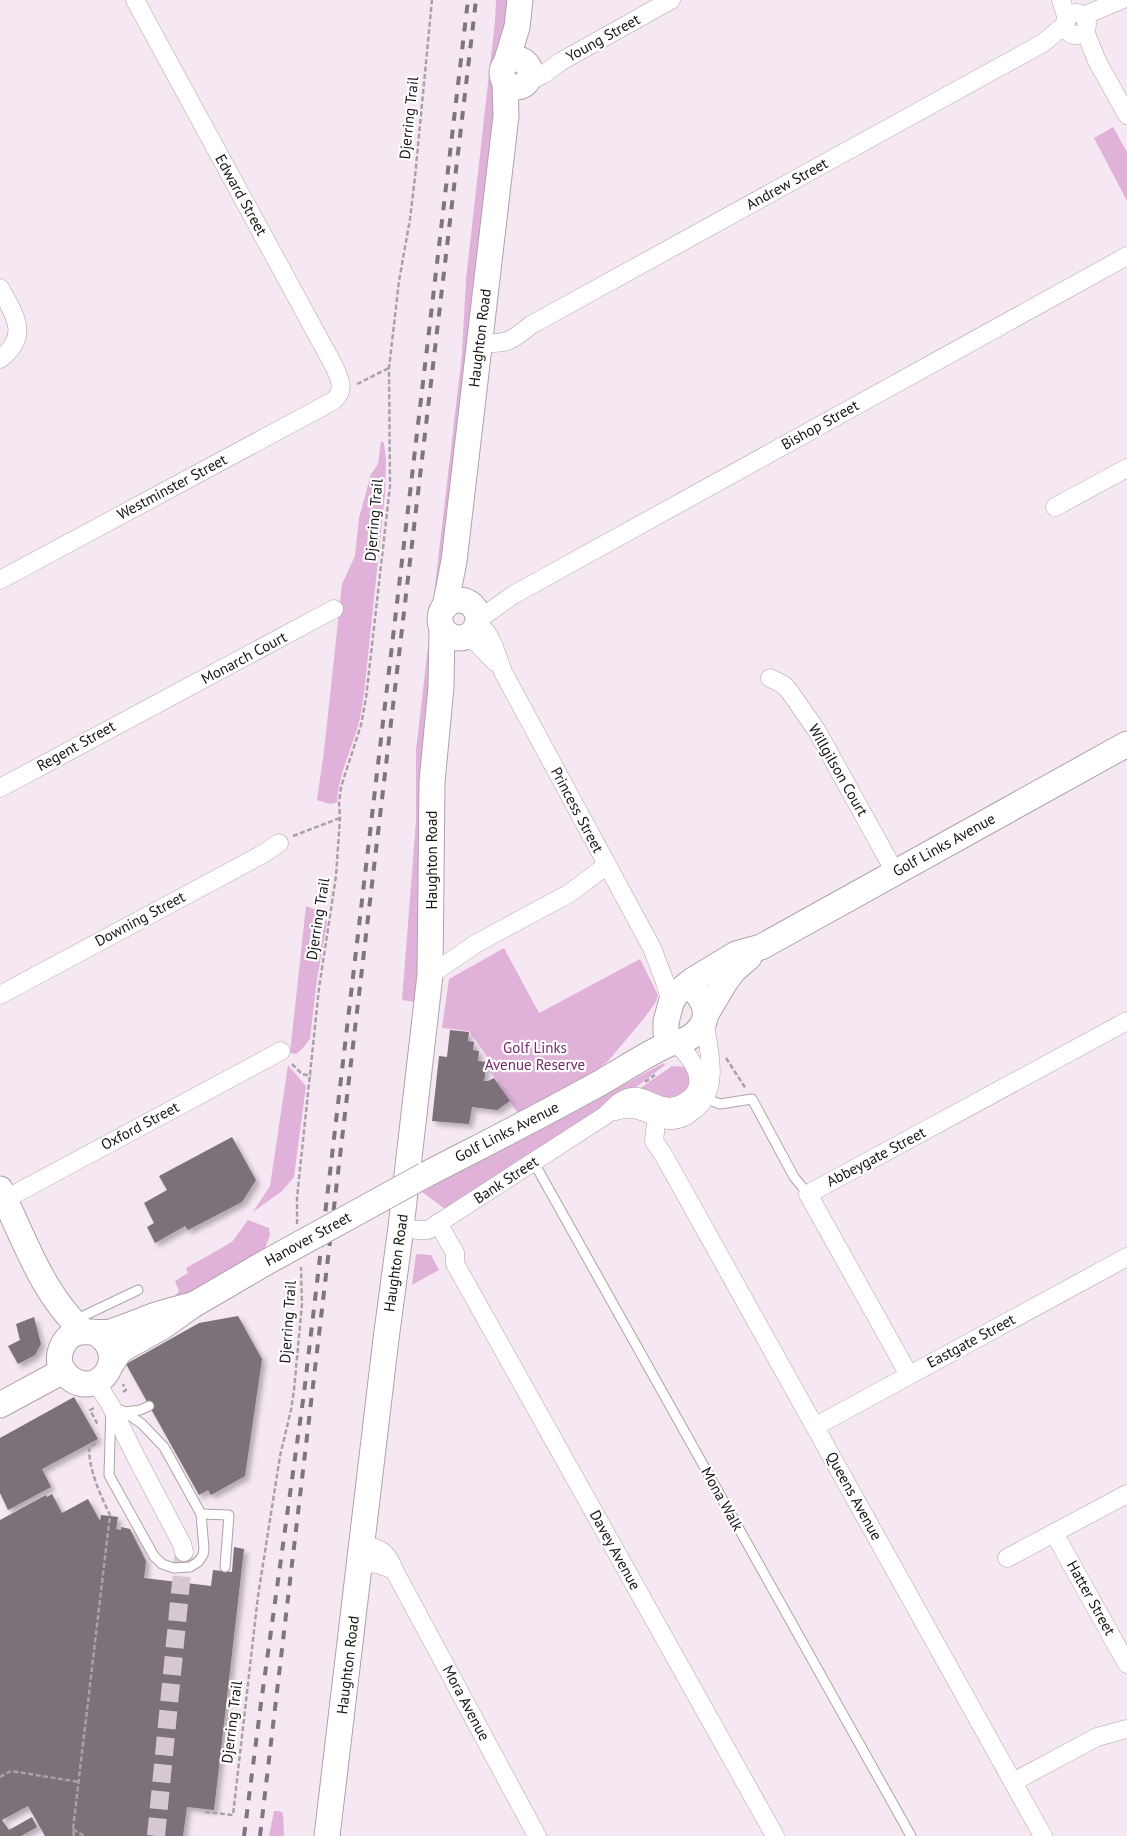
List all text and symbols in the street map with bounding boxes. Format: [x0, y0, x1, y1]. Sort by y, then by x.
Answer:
street label: Young Street [562, 9, 643, 66]
street label: Djerring Trail [395, 75, 422, 160]
street label: Edward Street [211, 151, 272, 239]
street label: Andrew Street [743, 153, 831, 214]
street label: Haughton Road [464, 288, 495, 388]
street label: Bishop Street [778, 395, 862, 454]
street label: Westminster Street [114, 450, 230, 523]
street label: Djerring Trail [360, 477, 387, 562]
street label: Monarch Court [198, 627, 290, 688]
street label: Regent Street [33, 716, 118, 775]
street label: Willgilson Court [804, 720, 872, 819]
street label: Princess Street [547, 764, 608, 856]
street label: Golf Links Avenue [889, 809, 998, 881]
street label: Haughton Road [422, 811, 441, 909]
street label: Djerring Trail [302, 876, 333, 961]
street label: Downing Street [91, 887, 188, 950]
park label: Golf Links Avenue Reserve [485, 1038, 585, 1074]
street label: Oxford Street [97, 1097, 182, 1154]
street label: Golf Links Avenue [452, 1097, 562, 1166]
street label: Abbeygate Street [823, 1122, 929, 1191]
street label: Bank Street [470, 1152, 542, 1208]
street label: Hanover Street [261, 1207, 354, 1270]
street label: Haughton Road [379, 1213, 412, 1313]
street label: Djerring Trail [275, 1279, 300, 1364]
street label: Eastgate Street [923, 1309, 1018, 1372]
street label: Queens Avenue [822, 1448, 887, 1543]
street label: Mona Walk [697, 1463, 748, 1535]
street label: Davey Avenue [586, 1506, 645, 1593]
street label: Hatter Street [1063, 1557, 1120, 1638]
street label: Haughton Road [332, 1615, 363, 1715]
street label: Mora Avenue [439, 1662, 494, 1744]
street label: Djerring Trail [217, 1679, 246, 1764]

